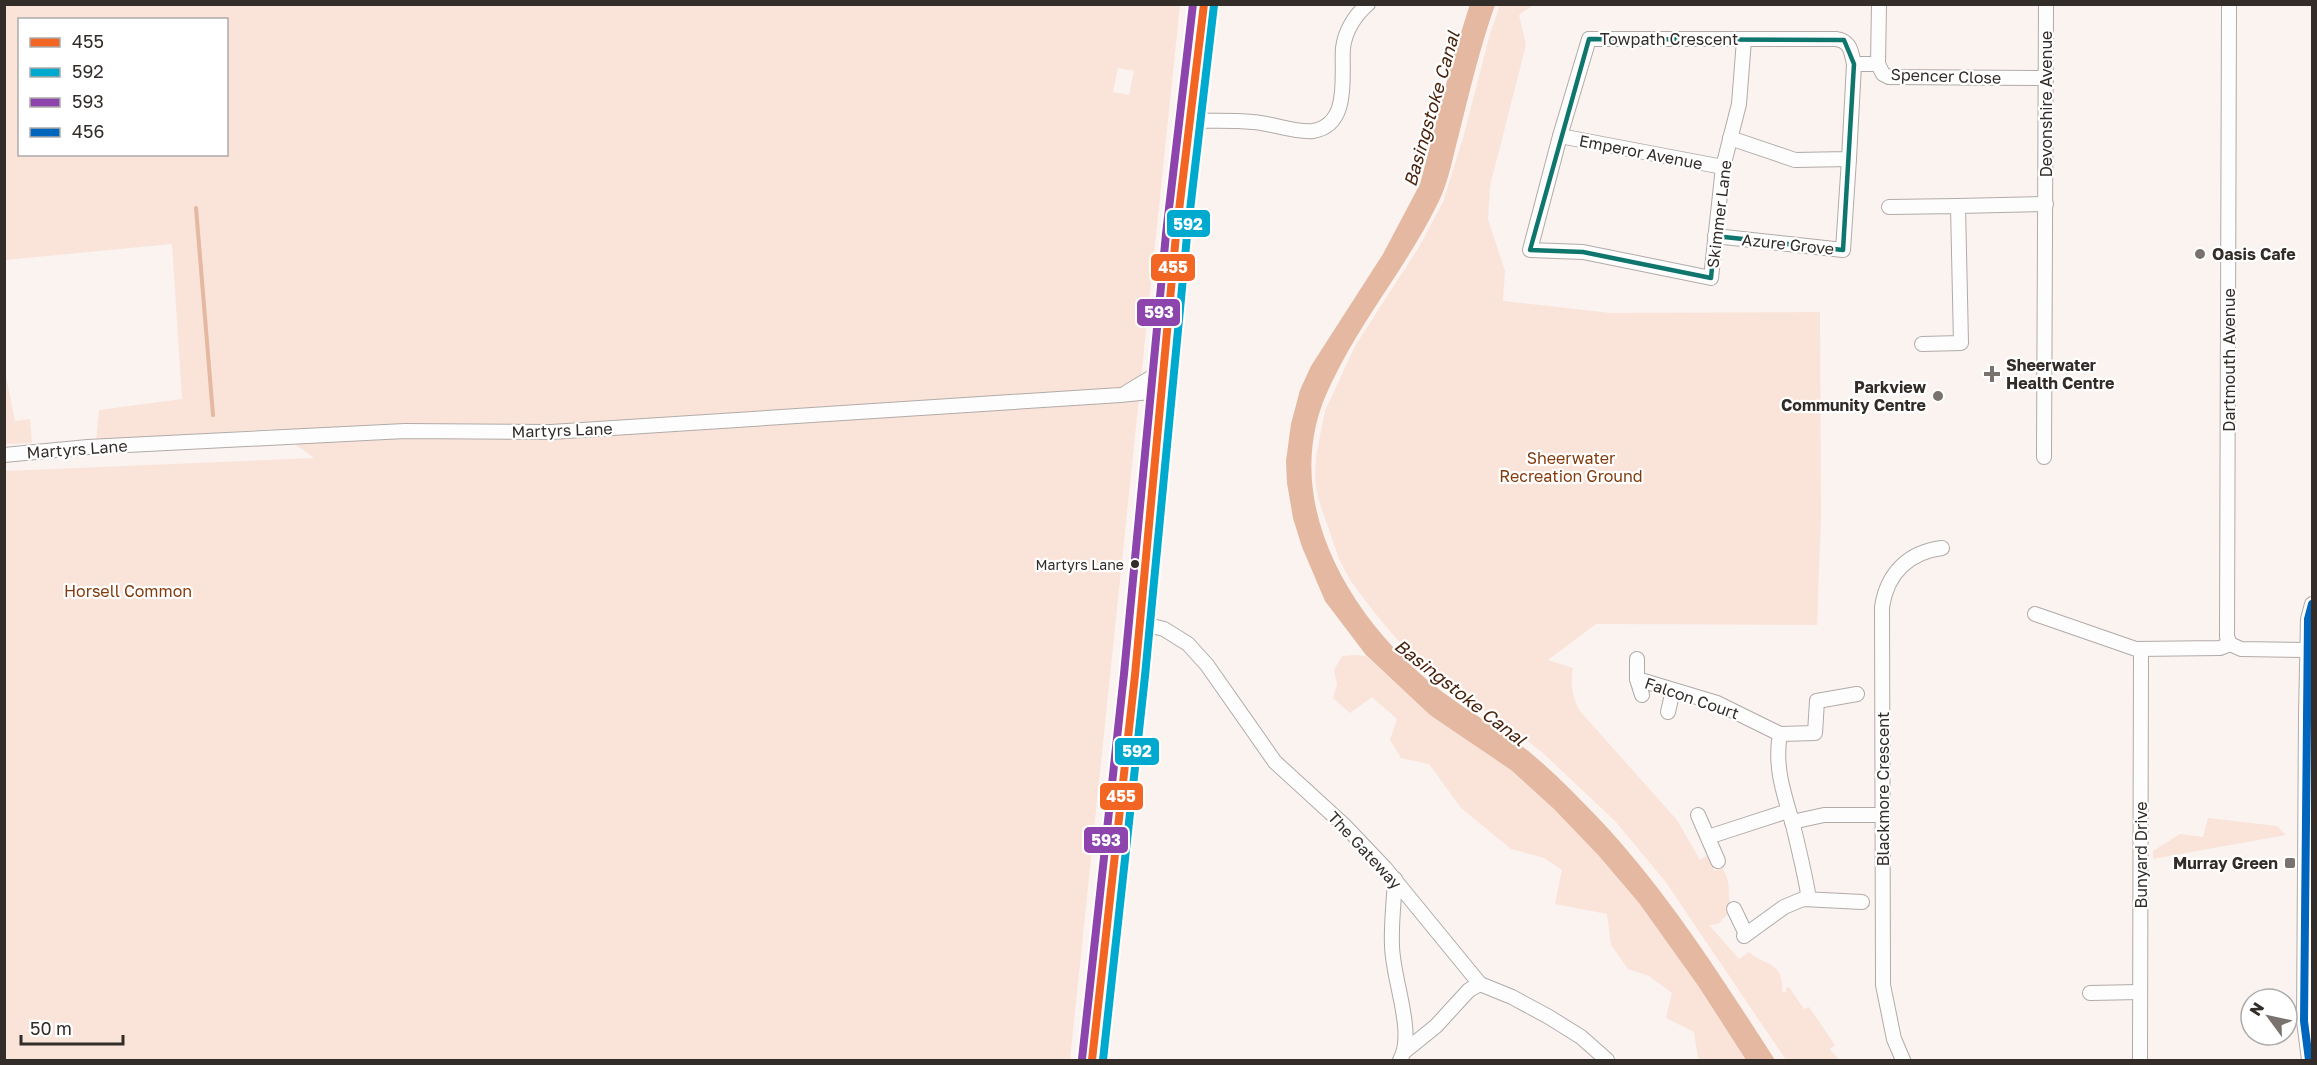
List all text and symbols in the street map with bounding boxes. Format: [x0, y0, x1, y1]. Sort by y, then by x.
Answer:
legend [18, 18, 228, 156]
water label: Basingstoke Canal [1398, 27, 1464, 189]
street label: Towpath Crescent [1600, 29, 1738, 49]
text: 455 [72, 30, 104, 52]
street label: Devonshire Avenue [2036, 31, 2056, 177]
text: 592 [72, 60, 104, 82]
street label: Spencer Close [1890, 64, 2002, 88]
text: 593 [72, 90, 104, 112]
text: 456 [72, 120, 104, 142]
street label: Emperor Avenue [1578, 130, 1704, 174]
street label: Skimmer Lane [1702, 159, 1736, 269]
line badge: 592 [1166, 209, 1211, 238]
text: 592 [1173, 214, 1203, 234]
street label: Azure Grove [1741, 229, 1835, 259]
place label: Oasis Cafe [2212, 244, 2296, 264]
marker: Oasis Cafe [2193, 247, 2207, 261]
line badge: 455 [1150, 253, 1196, 282]
text: 455 [1158, 257, 1188, 277]
street label: Dartmouth Avenue [2219, 288, 2239, 432]
line badge: 593 [1136, 298, 1181, 327]
text: 593 [1144, 302, 1174, 322]
place label: Sheerwater Health Centre [2006, 355, 2114, 393]
marker: Sheerwater Health Centre [1983, 365, 2001, 383]
place label: Parkview Community Centre [1781, 377, 1927, 415]
marker: Parkview Community Centre [1931, 389, 1945, 403]
street label: Martyrs Lane [511, 418, 613, 442]
street label: Martyrs Lane [26, 435, 128, 463]
park label: Sheerwater Recreation Ground [1499, 448, 1643, 486]
place label: Martyrs Lane [1035, 556, 1124, 573]
marker: Martyrs Lane [1129, 558, 1141, 570]
park label: Horsell Common [64, 581, 192, 601]
water label: Basingstoke Canal [1391, 634, 1532, 751]
street label: Falcon Court [1642, 673, 1742, 723]
street label: Blackmore Crescent [1873, 712, 1893, 866]
line badge: 592 [1114, 737, 1160, 766]
text: 592 [1122, 741, 1152, 761]
line badge: 455 [1099, 782, 1144, 811]
text: 455 [1106, 786, 1136, 806]
street label: Bunyard Drive [2131, 801, 2151, 909]
street label: The Gateway [1324, 807, 1406, 893]
line badge: 593 [1083, 826, 1129, 854]
text: 593 [1091, 830, 1121, 850]
place label: Murray Green [2173, 853, 2278, 873]
marker: Murray Green [2283, 856, 2297, 870]
north arrow [2239, 987, 2299, 1047]
text: N [2245, 998, 2268, 1019]
scale bar [21, 1008, 123, 1046]
text: 50 m [30, 1017, 72, 1039]

